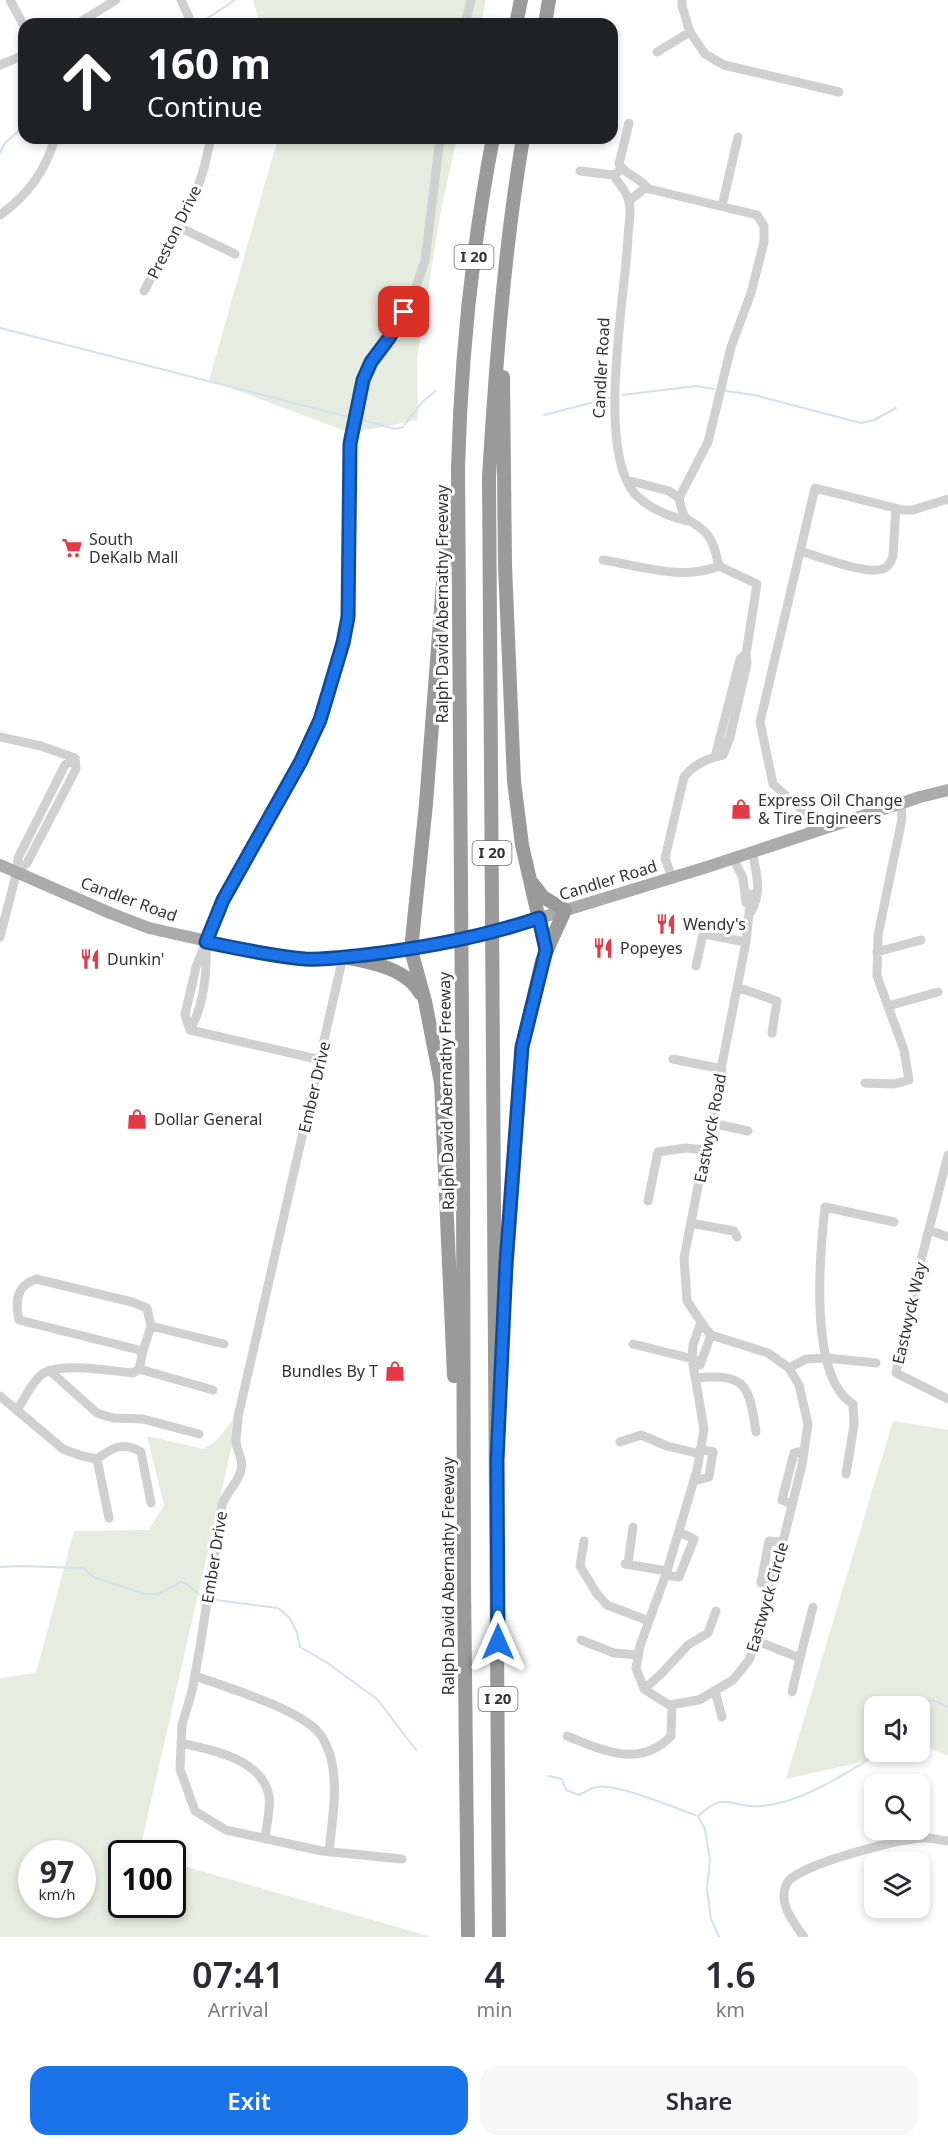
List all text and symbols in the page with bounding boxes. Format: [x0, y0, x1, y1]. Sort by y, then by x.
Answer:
text: 160 m [147, 34, 271, 91]
icon: ahead [48, 42, 126, 120]
text: Continue [147, 88, 262, 125]
street label: Preston Drive [142, 181, 206, 283]
road number: I 20 [454, 245, 494, 269]
pin [378, 286, 429, 337]
icon: arrive [387, 295, 420, 328]
street label: Candler Road [587, 317, 615, 419]
street label: Ralph David Abernathy Freeway [431, 484, 453, 723]
place label: South DeKalb Mall [89, 528, 178, 568]
supermarket icon: South DeKalb Mall [60, 536, 84, 560]
place label: Express Oil Change & Tire Engineers [758, 789, 903, 829]
shop icon: Express Oil Change & Tire Engineers [729, 797, 753, 821]
road number: I 20 [472, 841, 512, 865]
street label: Candler Road [556, 855, 660, 905]
street label: Candler Road [78, 871, 180, 927]
restaurant icon: Wendy's [654, 912, 678, 936]
place label: Wendy's [683, 913, 746, 935]
restaurant icon: Popeyes [591, 936, 615, 960]
place label: Popeyes [620, 937, 683, 959]
restaurant icon: Dunkin' [78, 947, 102, 971]
place label: Dunkin' [107, 948, 164, 970]
street label: Ralph David Abernathy Freeway [433, 971, 459, 1210]
street label: Ember Drive [293, 1039, 335, 1135]
street label: Eastwyck Road [689, 1071, 731, 1185]
shop icon: Dollar General [125, 1107, 149, 1131]
place label: Dollar General [154, 1108, 262, 1130]
street label: Eastwyck Way [887, 1259, 932, 1366]
shop icon: Bundles By T [383, 1359, 407, 1383]
place label: Bundles By T [281, 1360, 378, 1382]
street label: Ralph David Abernathy Freeway [437, 1456, 459, 1695]
street label: Ember Drive [196, 1509, 232, 1605]
street label: Eastwyck Circle [741, 1539, 793, 1655]
position arrow [466, 1610, 530, 1674]
road number: I 20 [478, 1687, 518, 1711]
map controls [864, 1696, 930, 1918]
button: sound [864, 1696, 930, 1762]
button: search [864, 1774, 930, 1840]
speed limit sign: 100 [108, 1840, 186, 1918]
text: 97 [40, 1851, 74, 1892]
button: layers [864, 1852, 930, 1918]
text: km/h [39, 1884, 75, 1904]
text: 07:41 [192, 1950, 284, 1999]
text: 4 [484, 1950, 505, 1999]
text: 1.6 [705, 1950, 756, 1999]
text: Arrival [208, 1996, 269, 2023]
text: min [476, 1996, 513, 2023]
text: km [716, 1996, 745, 2023]
button: Exit [30, 2066, 468, 2135]
button: Share [480, 2066, 918, 2135]

